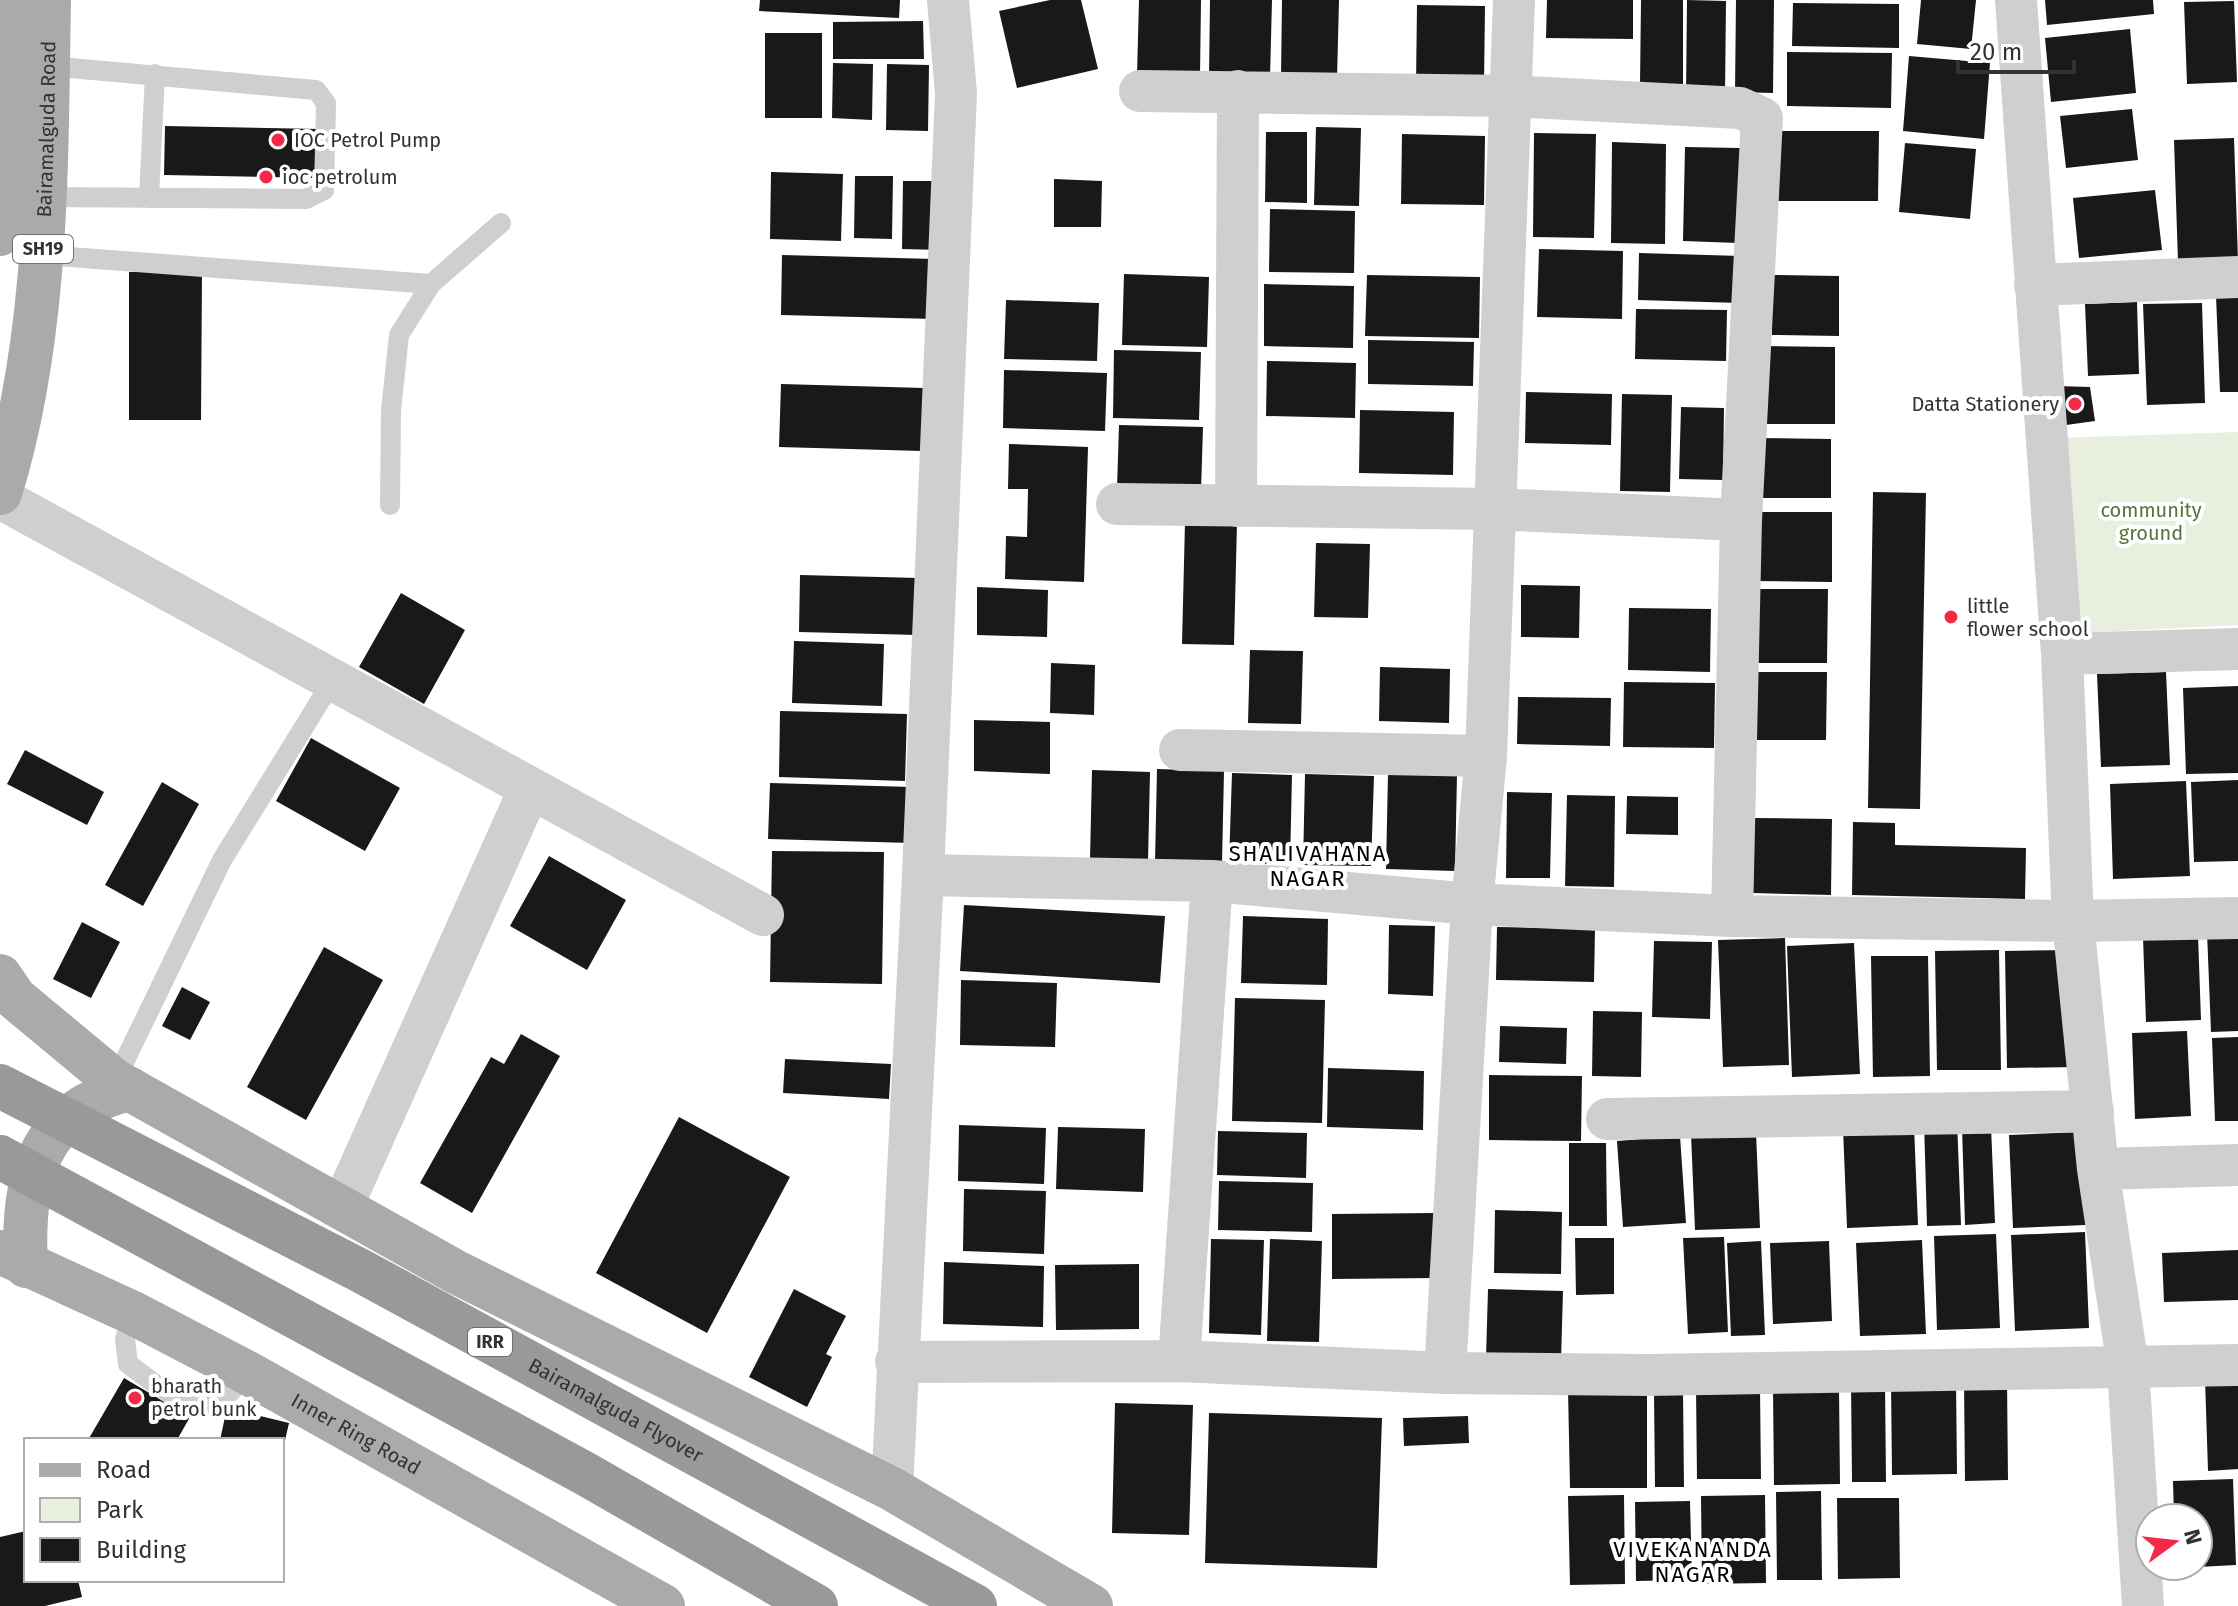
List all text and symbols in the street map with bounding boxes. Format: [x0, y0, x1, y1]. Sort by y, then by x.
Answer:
scale bar [1958, 24, 2074, 74]
text: 20 m [1970, 38, 2022, 66]
street label: Bairamalguda Road [32, 41, 60, 218]
place label: IOC Petrol Pump [294, 128, 441, 152]
marker: IOC Petrol Pump [269, 131, 287, 149]
place label: ioc petrolum [282, 165, 398, 189]
marker: ioc petrolum [257, 168, 275, 186]
road number: SH19 [13, 235, 73, 263]
place label: Datta Stationery [1911, 392, 2059, 416]
marker: Datta Stationery [2066, 395, 2084, 413]
park label: community ground [2100, 498, 2202, 545]
place label: little flower school [1967, 594, 2089, 641]
marker: little flower school [1942, 608, 1960, 626]
district label: SHALIVAHANA NAGAR [1229, 840, 1387, 892]
road number: IRR [468, 1328, 512, 1356]
street label: Bairamalguda Flyover [524, 1353, 708, 1468]
place label: bharath petrol bunk [151, 1374, 257, 1421]
street label: Inner Ring Road [287, 1388, 425, 1480]
marker: bharath petrol bunk [126, 1389, 144, 1407]
legend [24, 1438, 284, 1582]
text: Road [96, 1456, 151, 1484]
text: Park [96, 1496, 144, 1524]
north arrow [2134, 1502, 2214, 1582]
text: N [2178, 1526, 2208, 1547]
text: Building [96, 1536, 186, 1564]
district label: VIVEKANANDA NAGAR [1613, 1536, 1773, 1588]

